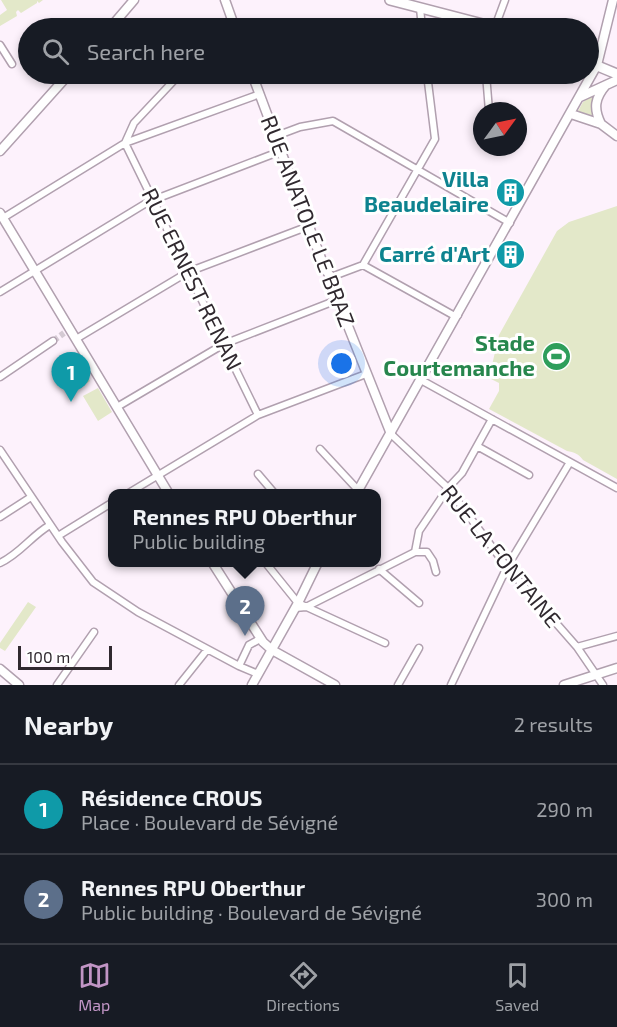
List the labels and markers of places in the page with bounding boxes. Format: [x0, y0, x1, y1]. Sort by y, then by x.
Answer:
place label: Villa Beaudelaire [364, 165, 489, 216]
building icon: Villa Beaudelaire [494, 176, 526, 208]
building icon: Carré d'Art [495, 238, 527, 270]
place label: Carré d'Art [379, 240, 490, 266]
place label: Stade Courtemanche [383, 329, 535, 380]
sports icon: Stade Courtemanche [540, 340, 572, 372]
pin: 1 [52, 352, 90, 402]
pin: 2 [226, 586, 264, 636]

